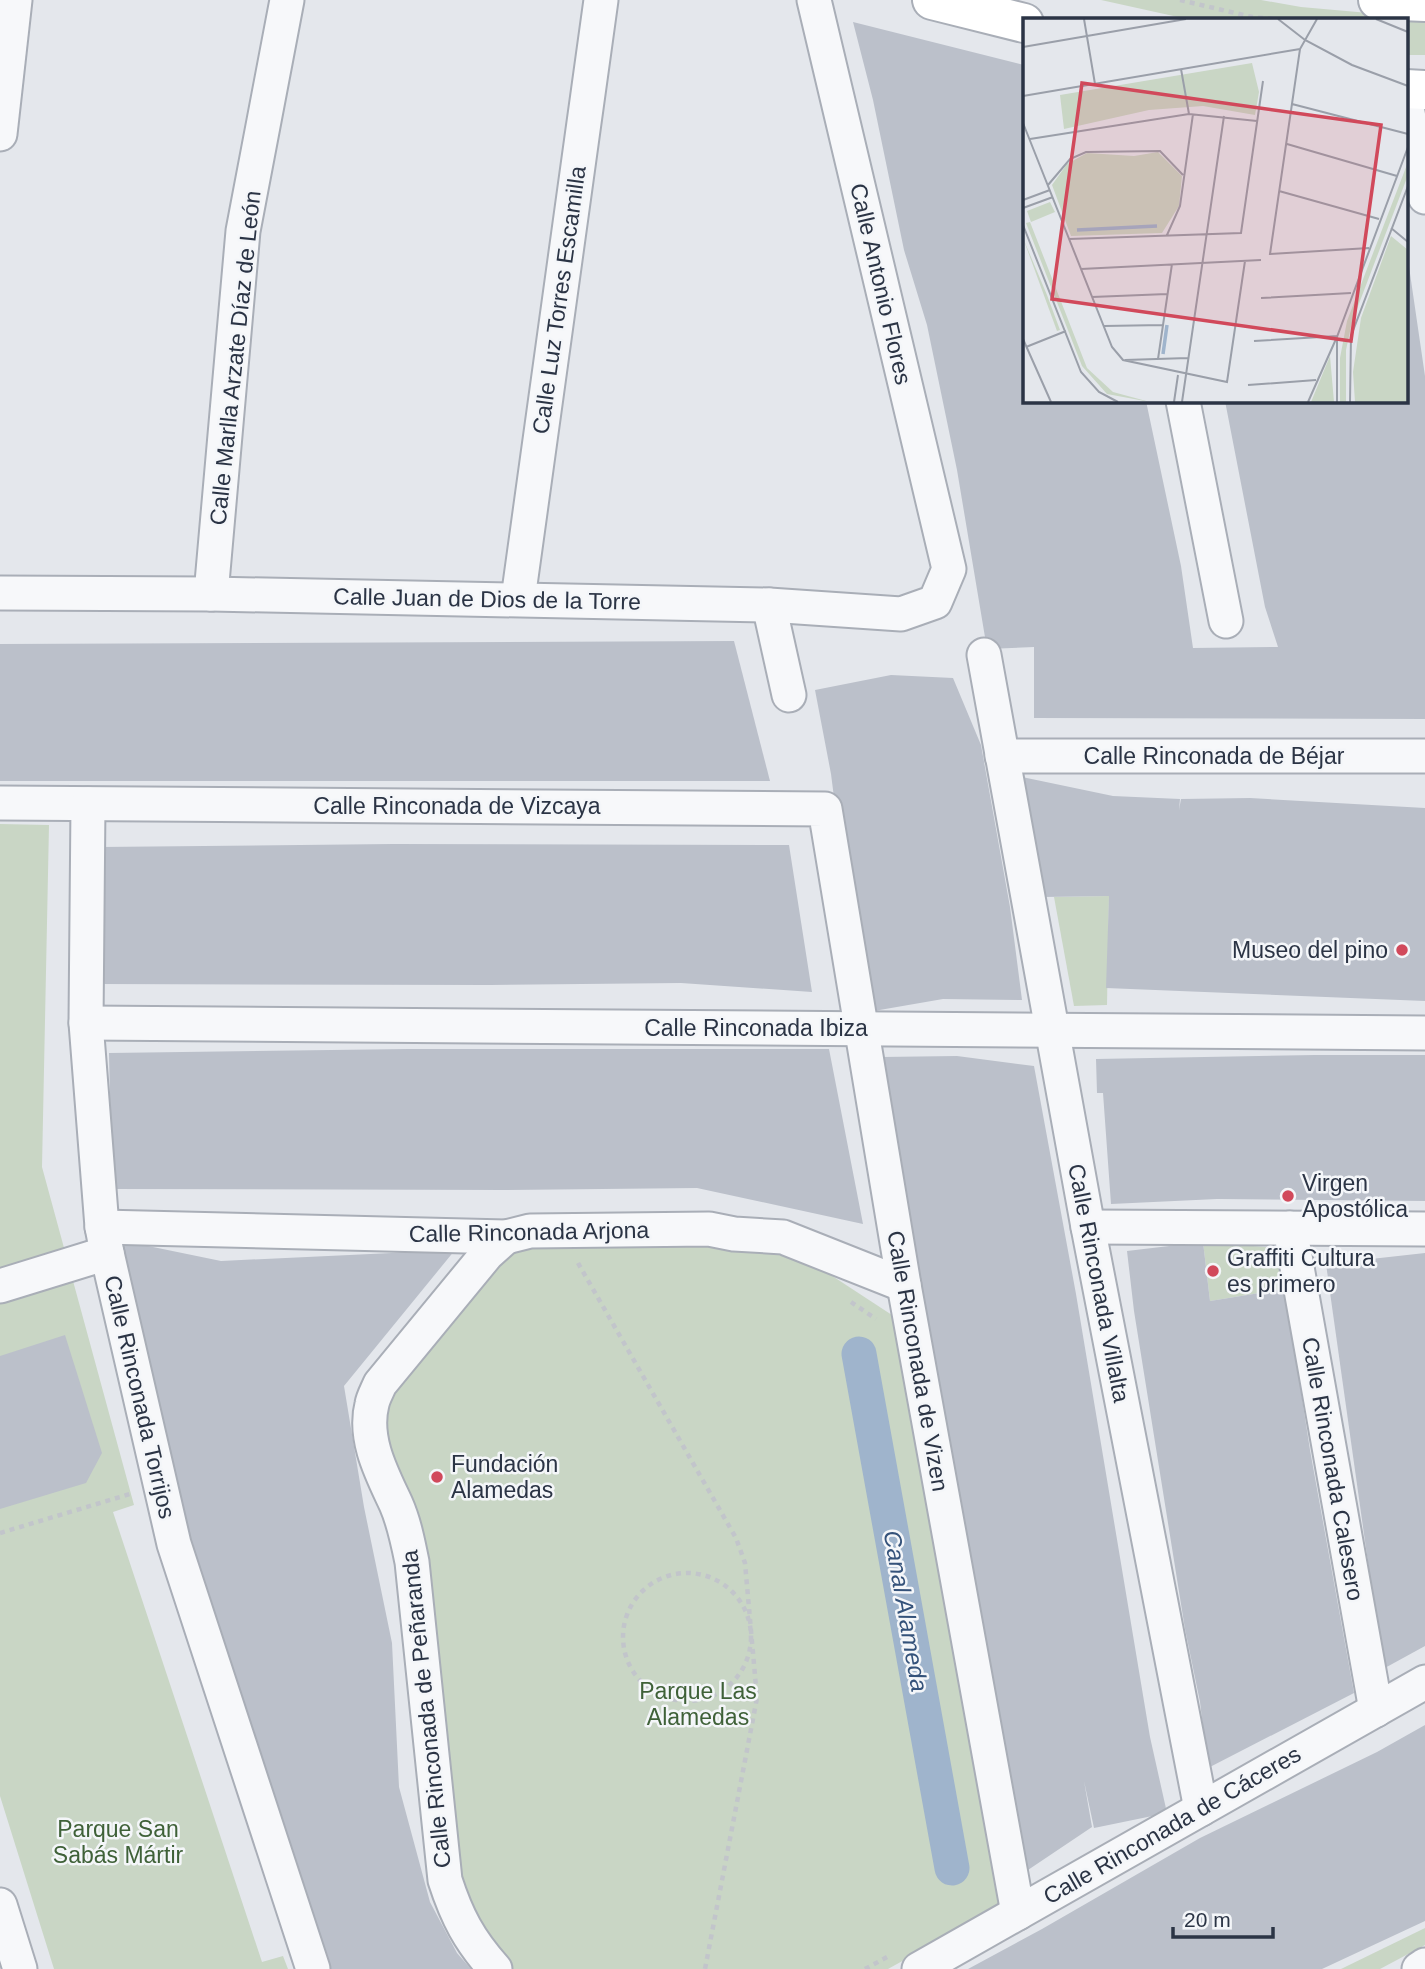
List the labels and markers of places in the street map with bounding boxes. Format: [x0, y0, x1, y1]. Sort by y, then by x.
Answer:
place label: Museo del pino [1232, 937, 1388, 963]
marker: Museo del pino [1394, 942, 1410, 958]
place label: Virgen Apostólica [1302, 1170, 1408, 1222]
marker: Virgen Apostólica [1280, 1188, 1296, 1204]
place label: Graffiti Cultura es primero [1227, 1245, 1375, 1297]
marker: Graffiti Cultura es primero [1205, 1263, 1221, 1279]
place label: Fundación Alamedas [451, 1451, 558, 1503]
marker: Fundación Alamedas [429, 1469, 445, 1485]

